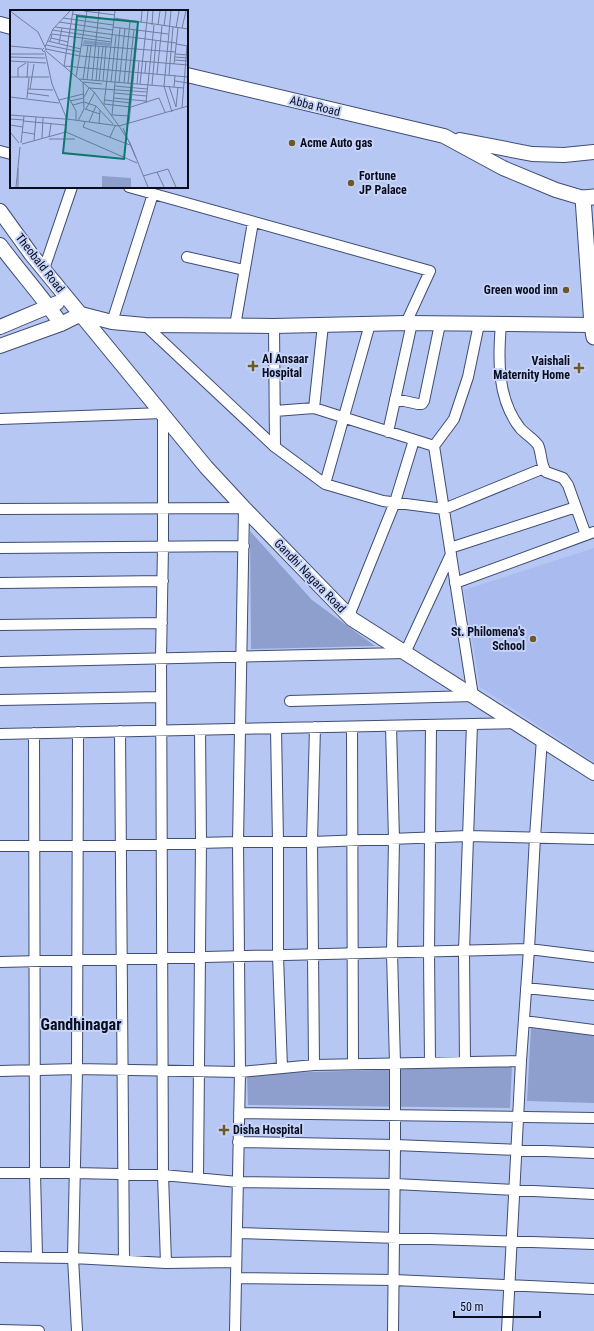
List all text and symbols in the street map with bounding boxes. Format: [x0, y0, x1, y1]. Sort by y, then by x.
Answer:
inset map [10, 10, 188, 188]
street label: Abba Road [288, 93, 342, 119]
place label: Acme Auto gas [300, 136, 373, 150]
marker: Acme Auto gas [287, 138, 297, 148]
place label: Fortune JP Palace [359, 169, 407, 197]
marker: Fortune JP Palace [346, 178, 356, 188]
street label: Theobald Road [13, 231, 67, 295]
place label: Green wood inn [484, 283, 558, 297]
marker: Green wood inn [561, 285, 571, 295]
place label: Al Ansaar Hospital [262, 352, 309, 380]
place label: Vaishali Maternity Home [493, 354, 570, 382]
marker: Al Ansaar Hospital [247, 360, 259, 372]
marker: Vaishali Maternity Home [573, 362, 585, 374]
street label: Gandhi Nagara Road [271, 536, 349, 616]
place label: St. Philomena's School [451, 625, 526, 653]
marker: St. Philomena's School [528, 634, 538, 644]
district label: Gandhinagar [41, 1015, 121, 1034]
place label: Disha Hospital [233, 1123, 303, 1137]
marker: Disha Hospital [218, 1124, 230, 1136]
scale bar [454, 1293, 540, 1319]
text: 50 m [460, 1300, 484, 1314]

